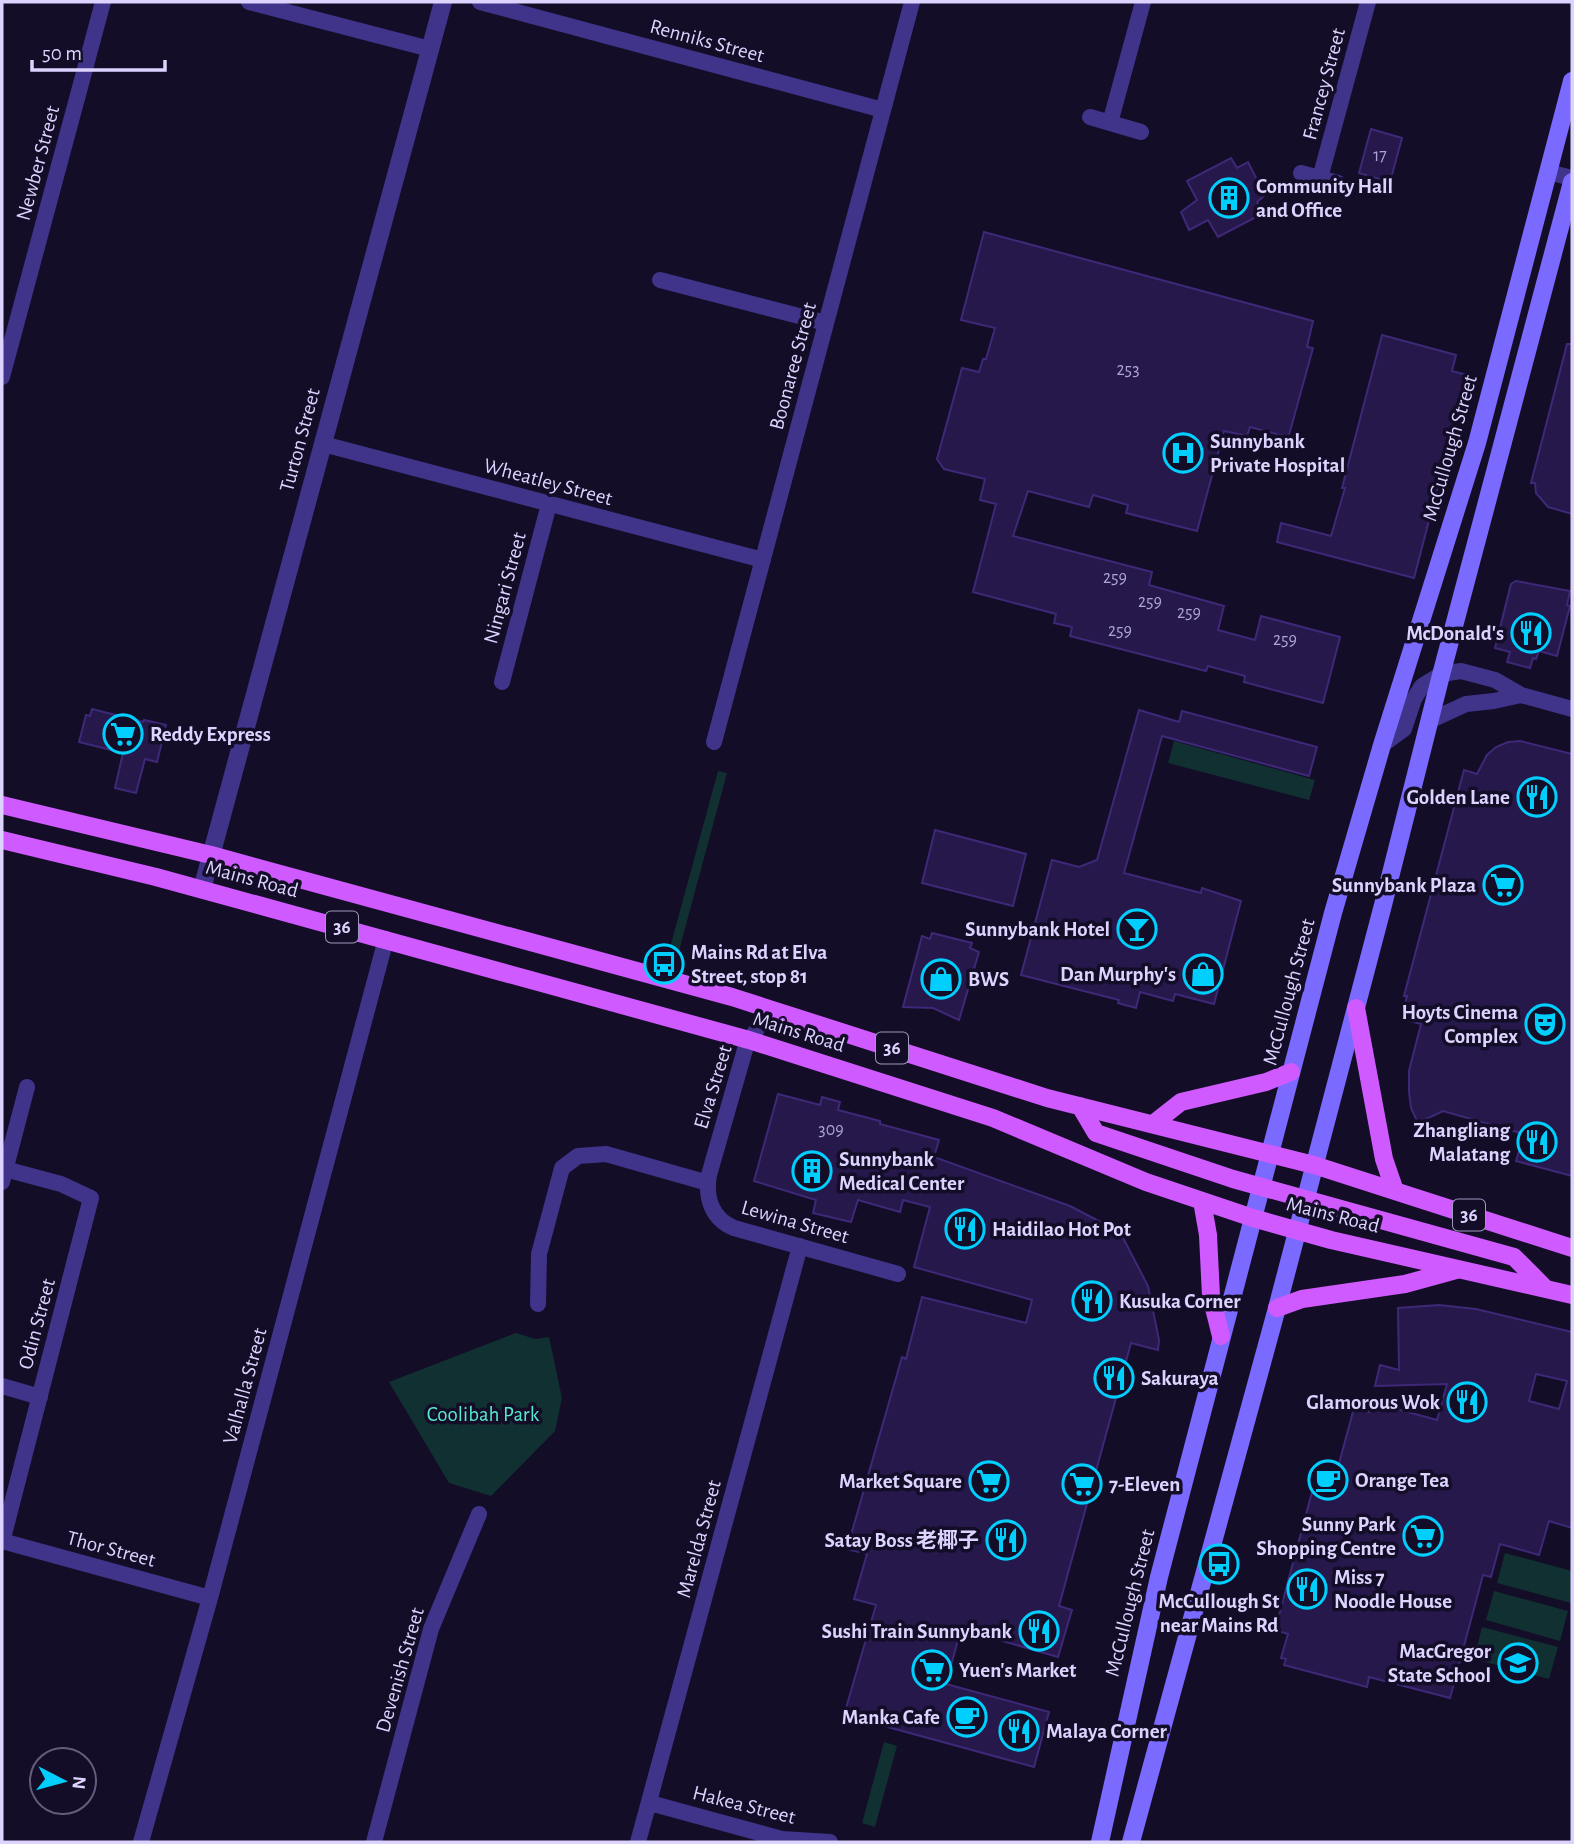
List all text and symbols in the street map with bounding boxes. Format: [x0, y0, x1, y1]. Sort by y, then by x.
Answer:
street label: Renniks Street [648, 16, 767, 66]
street label: Francey Street [1299, 26, 1349, 142]
scale bar [32, 28, 164, 72]
text: 50 m [42, 43, 82, 64]
street label: Newber Street [13, 103, 63, 223]
house number: 17 [1373, 147, 1387, 165]
place label: Community Hall and Office [1256, 176, 1393, 221]
building icon: Community Hall and Office [1208, 177, 1250, 219]
street label: Boonaree Street [766, 300, 820, 432]
house number: 253 [1116, 361, 1140, 379]
street label: McCullough Street [1419, 372, 1481, 523]
street label: Turton Street [276, 386, 324, 494]
place label: Sunnybank Private Hospital [1210, 431, 1345, 476]
hospital icon: Sunnybank Private Hospital [1162, 432, 1204, 474]
street label: Wheatley Street [481, 455, 615, 509]
street label: Ningari Street [480, 530, 530, 646]
house number: 259 [1103, 569, 1127, 587]
house number: 259 [1138, 593, 1162, 611]
house number: 259 [1177, 604, 1201, 622]
restaurant icon: McDonald's [1510, 612, 1552, 654]
house number: 259 [1108, 622, 1132, 640]
place label: McDonald's [1406, 623, 1504, 644]
house number: 259 [1273, 631, 1297, 649]
supermarket icon: Reddy Express [102, 713, 144, 755]
place label: Reddy Express [150, 724, 271, 745]
restaurant icon: Golden Lane [1516, 776, 1558, 818]
place label: Golden Lane [1407, 787, 1510, 808]
street label: Mains Road [203, 857, 301, 901]
supermarket icon: Sunnybank Plaza [1482, 864, 1524, 906]
place label: Sunnybank Plaza [1332, 875, 1476, 896]
bar icon: Sunnybank Hotel [1116, 908, 1158, 950]
road number: 36 [326, 911, 358, 942]
street label: McCullough Street [1259, 916, 1319, 1068]
place label: Sunnybank Hotel [965, 919, 1110, 940]
place label: Mains Rd at Elva Street, stop 81 [691, 942, 827, 987]
bus stop icon: Mains Rd at Elva Street, stop 81 [643, 943, 685, 985]
shop icon: Dan Murphy's [1182, 953, 1224, 995]
shop icon: BWS [920, 958, 962, 1000]
place label: Dan Murphy's [1060, 964, 1176, 985]
place label: BWS [968, 969, 1009, 990]
place label: Hoyts Cinema Complex [1402, 1002, 1518, 1047]
theatre icon: Hoyts Cinema Complex [1524, 1003, 1566, 1045]
street label: Mains Road [751, 1008, 848, 1056]
road number: 36 [876, 1032, 908, 1064]
street label: Elva Street [690, 1042, 736, 1131]
place label: Zhangliang Malatang [1413, 1120, 1510, 1165]
house number: 309 [818, 1121, 844, 1139]
restaurant icon: Zhangliang Malatang [1516, 1121, 1558, 1163]
place label: Sunnybank Medical Center [839, 1149, 965, 1194]
building icon: Sunnybank Medical Center [791, 1150, 833, 1192]
street label: Mains Road [1284, 1193, 1382, 1237]
street label: Lewina Street [739, 1197, 851, 1247]
road number: 36 [1453, 1200, 1485, 1231]
restaurant icon: Haidilao Hot Pot [944, 1208, 986, 1250]
place label: Haidilao Hot Pot [992, 1219, 1131, 1240]
street label: Odin Street [15, 1276, 59, 1372]
restaurant icon: Kusuka Corner [1071, 1280, 1113, 1322]
place label: Kusuka Corner [1119, 1291, 1241, 1312]
street label: Valhalla Street [219, 1325, 271, 1446]
restaurant icon: Sakuraya [1093, 1357, 1135, 1399]
place label: Sakuraya [1141, 1368, 1219, 1389]
restaurant icon: Glamorous Wok [1446, 1381, 1488, 1423]
place label: Glamorous Wok [1306, 1392, 1441, 1413]
park label: Coolibah Park [427, 1404, 540, 1425]
cafe icon: Orange Tea [1307, 1459, 1349, 1501]
supermarket icon: Market Square [968, 1460, 1010, 1502]
supermarket icon: 7-Eleven [1061, 1463, 1103, 1505]
place label: Orange Tea [1355, 1470, 1449, 1491]
place label: Market Square [839, 1471, 962, 1492]
place label: 7-Eleven [1109, 1474, 1180, 1495]
street label: Marelda Street [673, 1478, 725, 1600]
place label: Sunny Park Shopping Centre [1256, 1514, 1397, 1559]
supermarket icon: Sunny Park Shopping Centre [1402, 1515, 1444, 1557]
restaurant icon: Satay Boss 老椰子 [985, 1519, 1027, 1561]
street label: Thor Street [64, 1527, 158, 1571]
street label: McCullough Street [1102, 1527, 1159, 1679]
place label: Satay Boss 老椰子 [824, 1529, 979, 1551]
bus stop icon: McCullough St near Mains Rd [1198, 1543, 1240, 1585]
place label: Miss 7 Noodle House [1334, 1567, 1452, 1612]
restaurant icon: Miss 7 Noodle House [1286, 1568, 1328, 1610]
place label: McCullough St near Mains Rd [1159, 1591, 1279, 1636]
street label: Devenish Street [372, 1605, 428, 1735]
restaurant icon: Sushi Train Sunnybank [1018, 1610, 1060, 1652]
place label: Sushi Train Sunnybank [821, 1621, 1013, 1642]
place label: MacGregor State School [1388, 1641, 1492, 1686]
school or university icon: MacGregor State School [1497, 1642, 1539, 1684]
supermarket icon: Yuen's Market [911, 1649, 953, 1691]
place label: Yuen's Market [959, 1660, 1076, 1681]
cafe icon: Manka Cafe [946, 1696, 988, 1738]
place label: Manka Cafe [842, 1707, 940, 1728]
restaurant icon: Malaya Corner [998, 1710, 1040, 1752]
place label: Malaya Corner [1046, 1721, 1168, 1742]
north arrow [28, 1746, 98, 1816]
text: N [68, 1775, 89, 1790]
street label: Hakea Street [690, 1782, 798, 1828]

